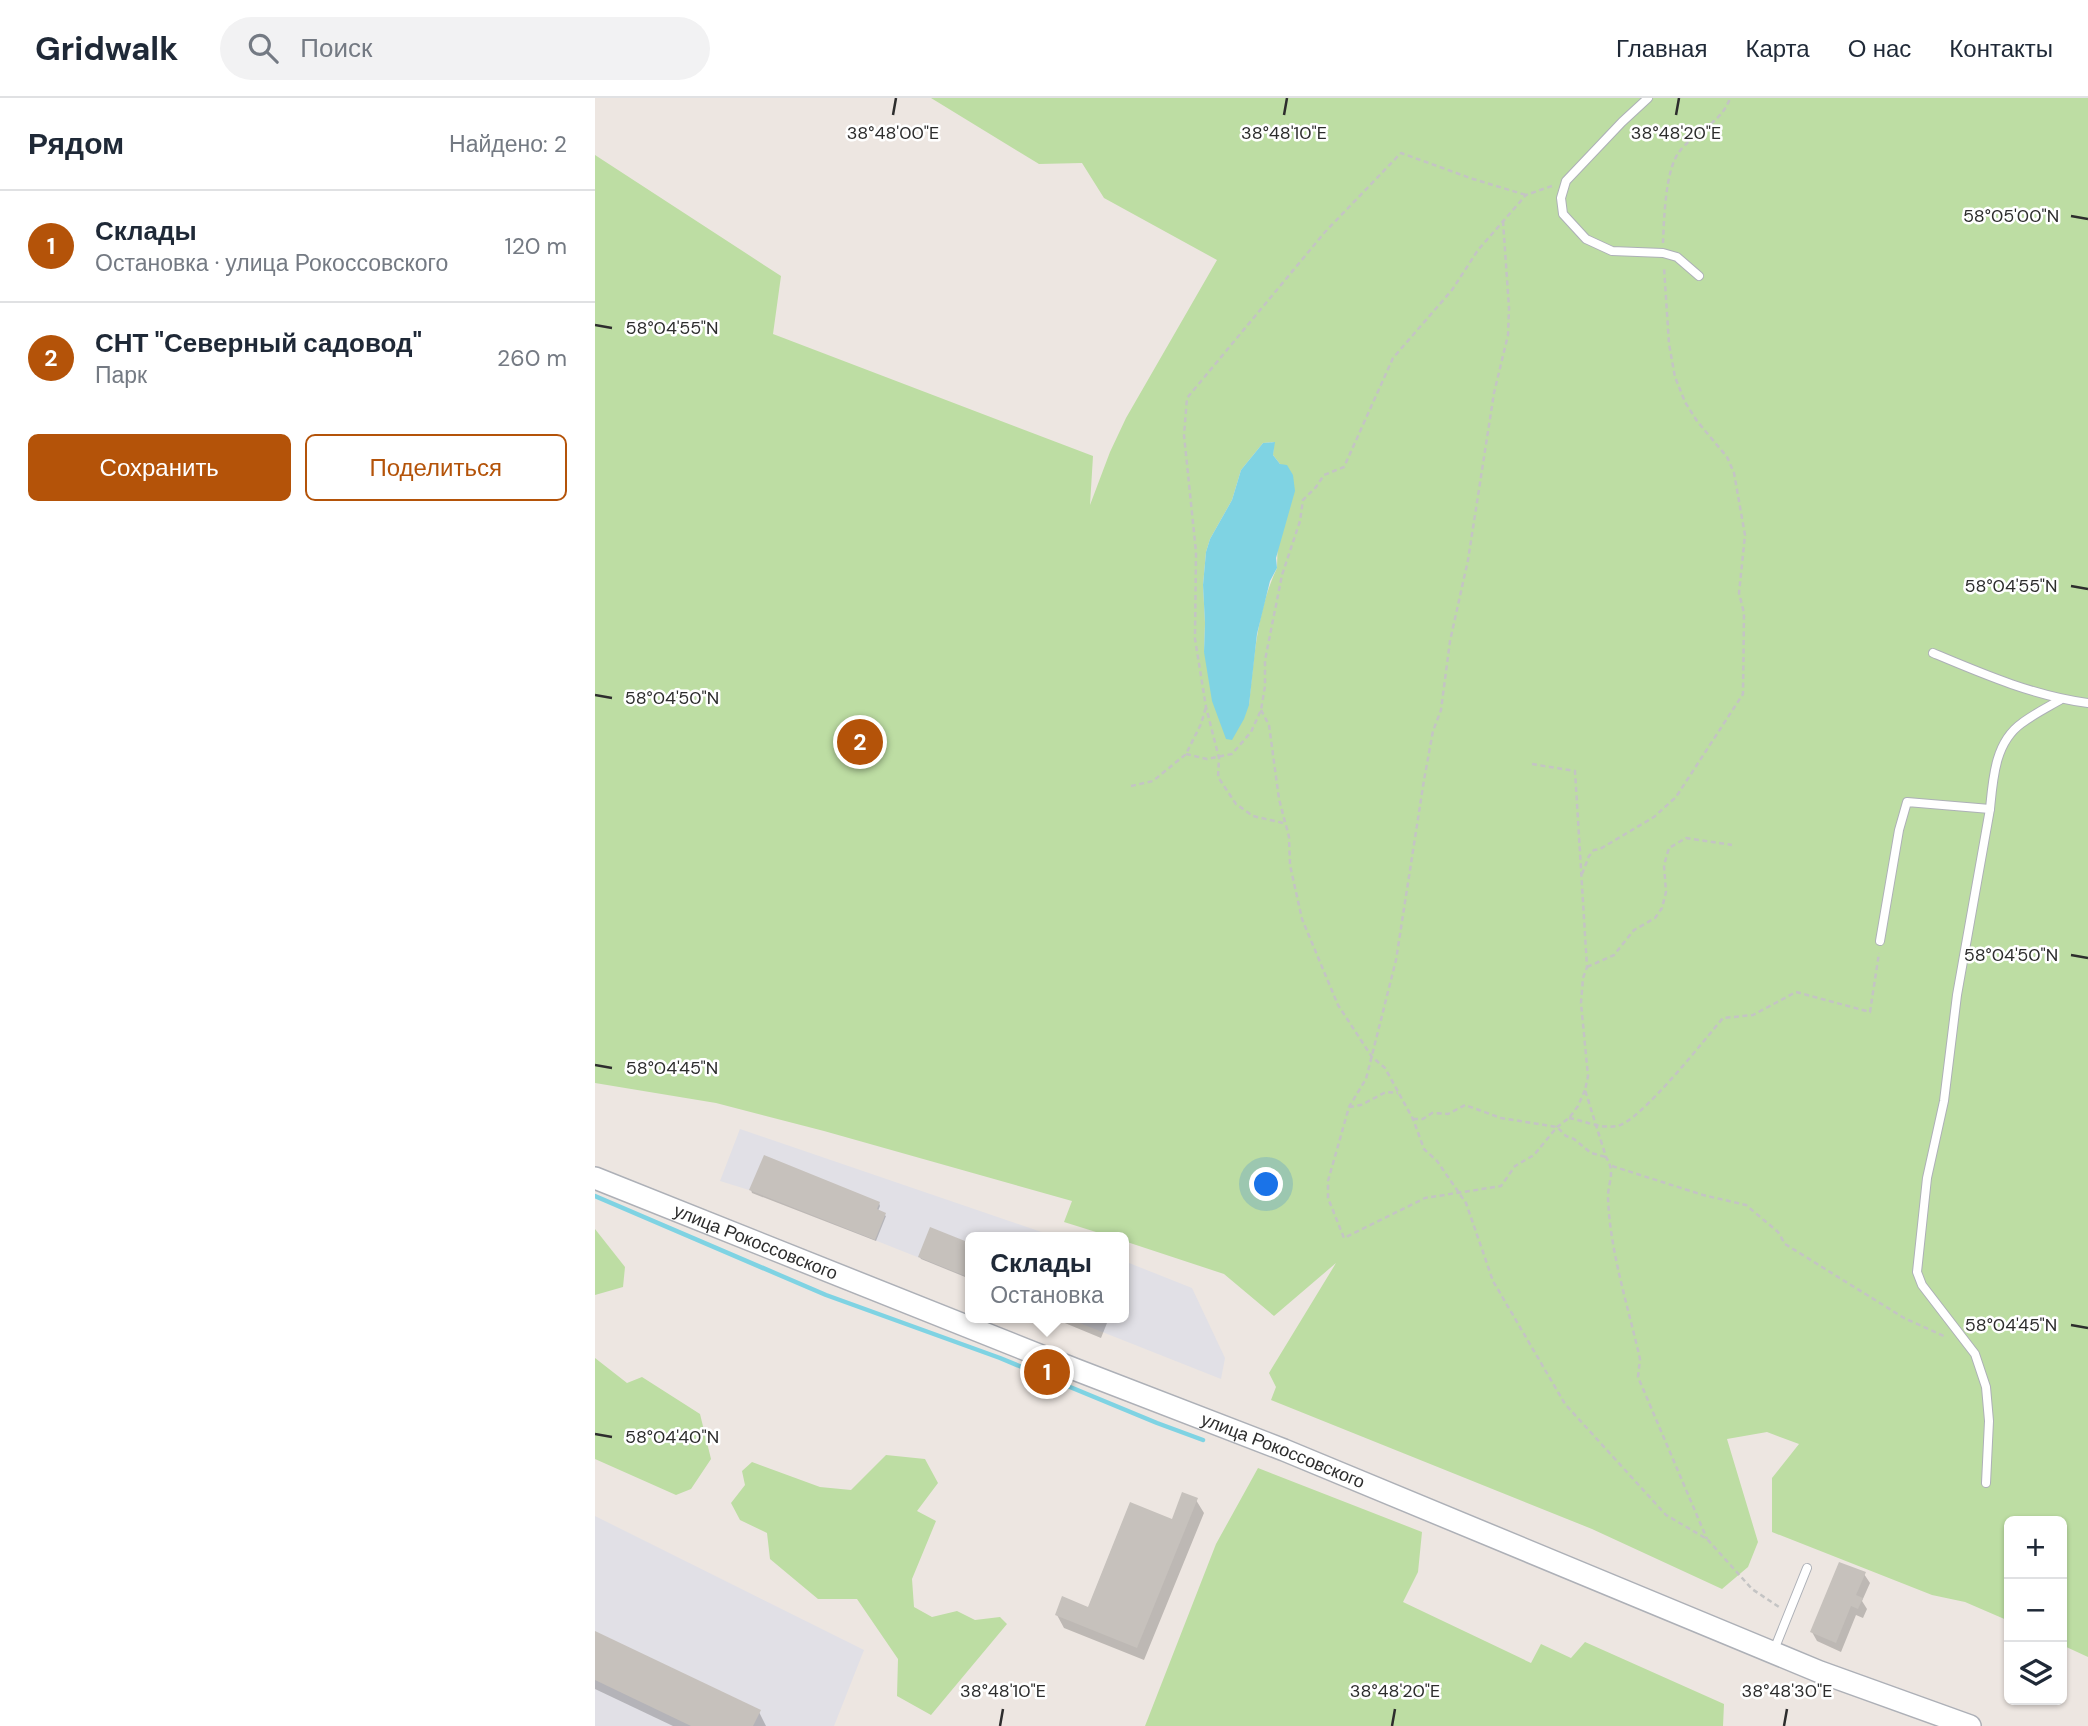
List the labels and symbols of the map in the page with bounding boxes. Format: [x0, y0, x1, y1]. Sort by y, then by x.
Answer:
text: 38°48'00"E [847, 121, 939, 145]
text: 38°48'10"E [1241, 121, 1327, 145]
text: 38°48'20"E [1631, 121, 1721, 145]
text: 58°05'00"N [1963, 204, 2059, 228]
text: 58°04'55"N [626, 316, 719, 340]
text: 58°04'55"N [1965, 574, 2058, 598]
text: 58°04'50"N [625, 686, 719, 710]
pin: 2 [837, 716, 883, 768]
text: 58°04'50"N [1964, 943, 2058, 967]
text: 58°04'45"N [626, 1056, 718, 1080]
your location [1249, 1167, 1283, 1201]
street label: улица Рокоссовского [670, 1199, 841, 1286]
text: 58°04'45"N [1965, 1313, 2057, 1337]
pin: 1 [1024, 1346, 1070, 1398]
street label: улица Рокоссовского [1198, 1407, 1369, 1494]
text: 58°04'40"N [625, 1425, 719, 1449]
text: 38°48'10"E [960, 1679, 1046, 1703]
text: 38°48'20"E [1350, 1679, 1440, 1703]
text: 38°48'30"E [1742, 1679, 1832, 1703]

